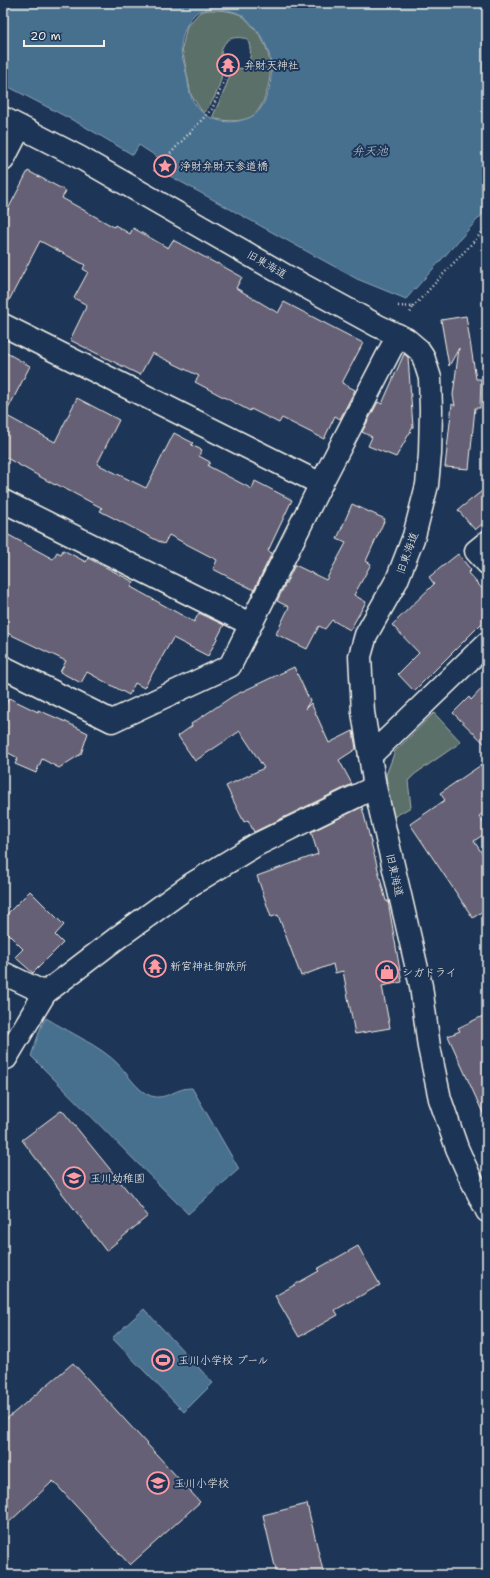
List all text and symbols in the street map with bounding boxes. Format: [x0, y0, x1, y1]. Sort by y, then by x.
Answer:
scale bar [24, 22, 104, 48]
text: 20 m [30, 28, 61, 44]
temple icon: 弁財天神社 [215, 52, 241, 78]
place label: 弁財天神社 [244, 58, 299, 73]
water label: 弁天池 [352, 143, 389, 159]
place icon: 浄財弁財天参道橋 [152, 153, 178, 179]
place label: 浄財弁財天参道橋 [180, 159, 268, 174]
street label: 旧東海道 [244, 247, 290, 282]
street label: 旧東海道 [393, 530, 422, 576]
street label: 旧東海道 [382, 852, 407, 898]
temple icon: 新宮神社御旅所 [142, 953, 168, 979]
place label: 新宮神社御旅所 [170, 959, 247, 974]
shop icon: シガドライ [374, 959, 400, 985]
place label: シガドライ [402, 965, 457, 980]
school or university icon: 玉川幼稚園 [61, 1165, 87, 1191]
place label: 玉川幼稚園 [90, 1171, 145, 1186]
sports icon: 玉川小学校 プール [150, 1347, 176, 1373]
place label: 玉川小学校 プール [178, 1353, 268, 1368]
school or university icon: 玉川小学校 [145, 1470, 171, 1496]
place label: 玉川小学校 [174, 1476, 229, 1491]

